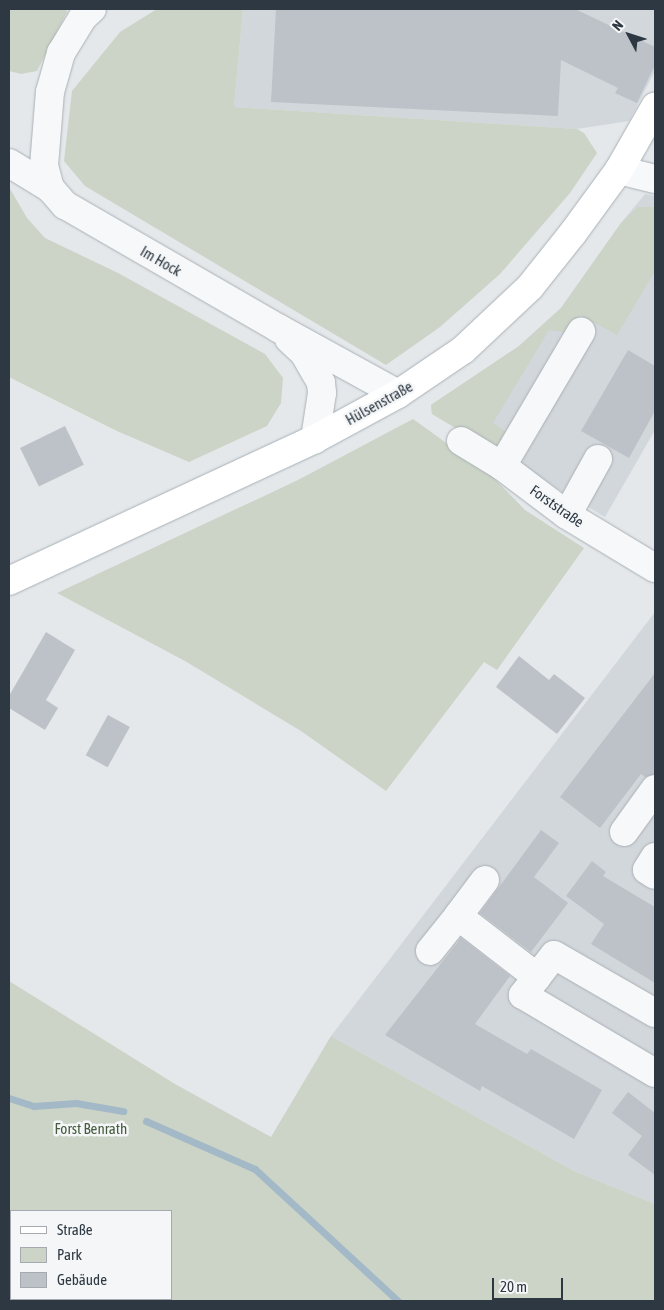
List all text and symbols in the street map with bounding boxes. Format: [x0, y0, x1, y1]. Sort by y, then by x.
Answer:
north arrow [604, 10, 654, 60]
text: N [609, 17, 626, 34]
street label: Im Hock [137, 242, 185, 280]
street label: Hülsenstraße [342, 377, 416, 429]
street label: Forststraße [527, 481, 587, 531]
park label: Forst Benrath [55, 1120, 127, 1138]
legend [10, 1210, 172, 1300]
text: Straße [57, 1221, 93, 1238]
text: Park [57, 1246, 82, 1263]
scale bar [494, 1268, 565, 1300]
text: Gebäude [57, 1271, 107, 1288]
text: 20 m [500, 1278, 527, 1295]

